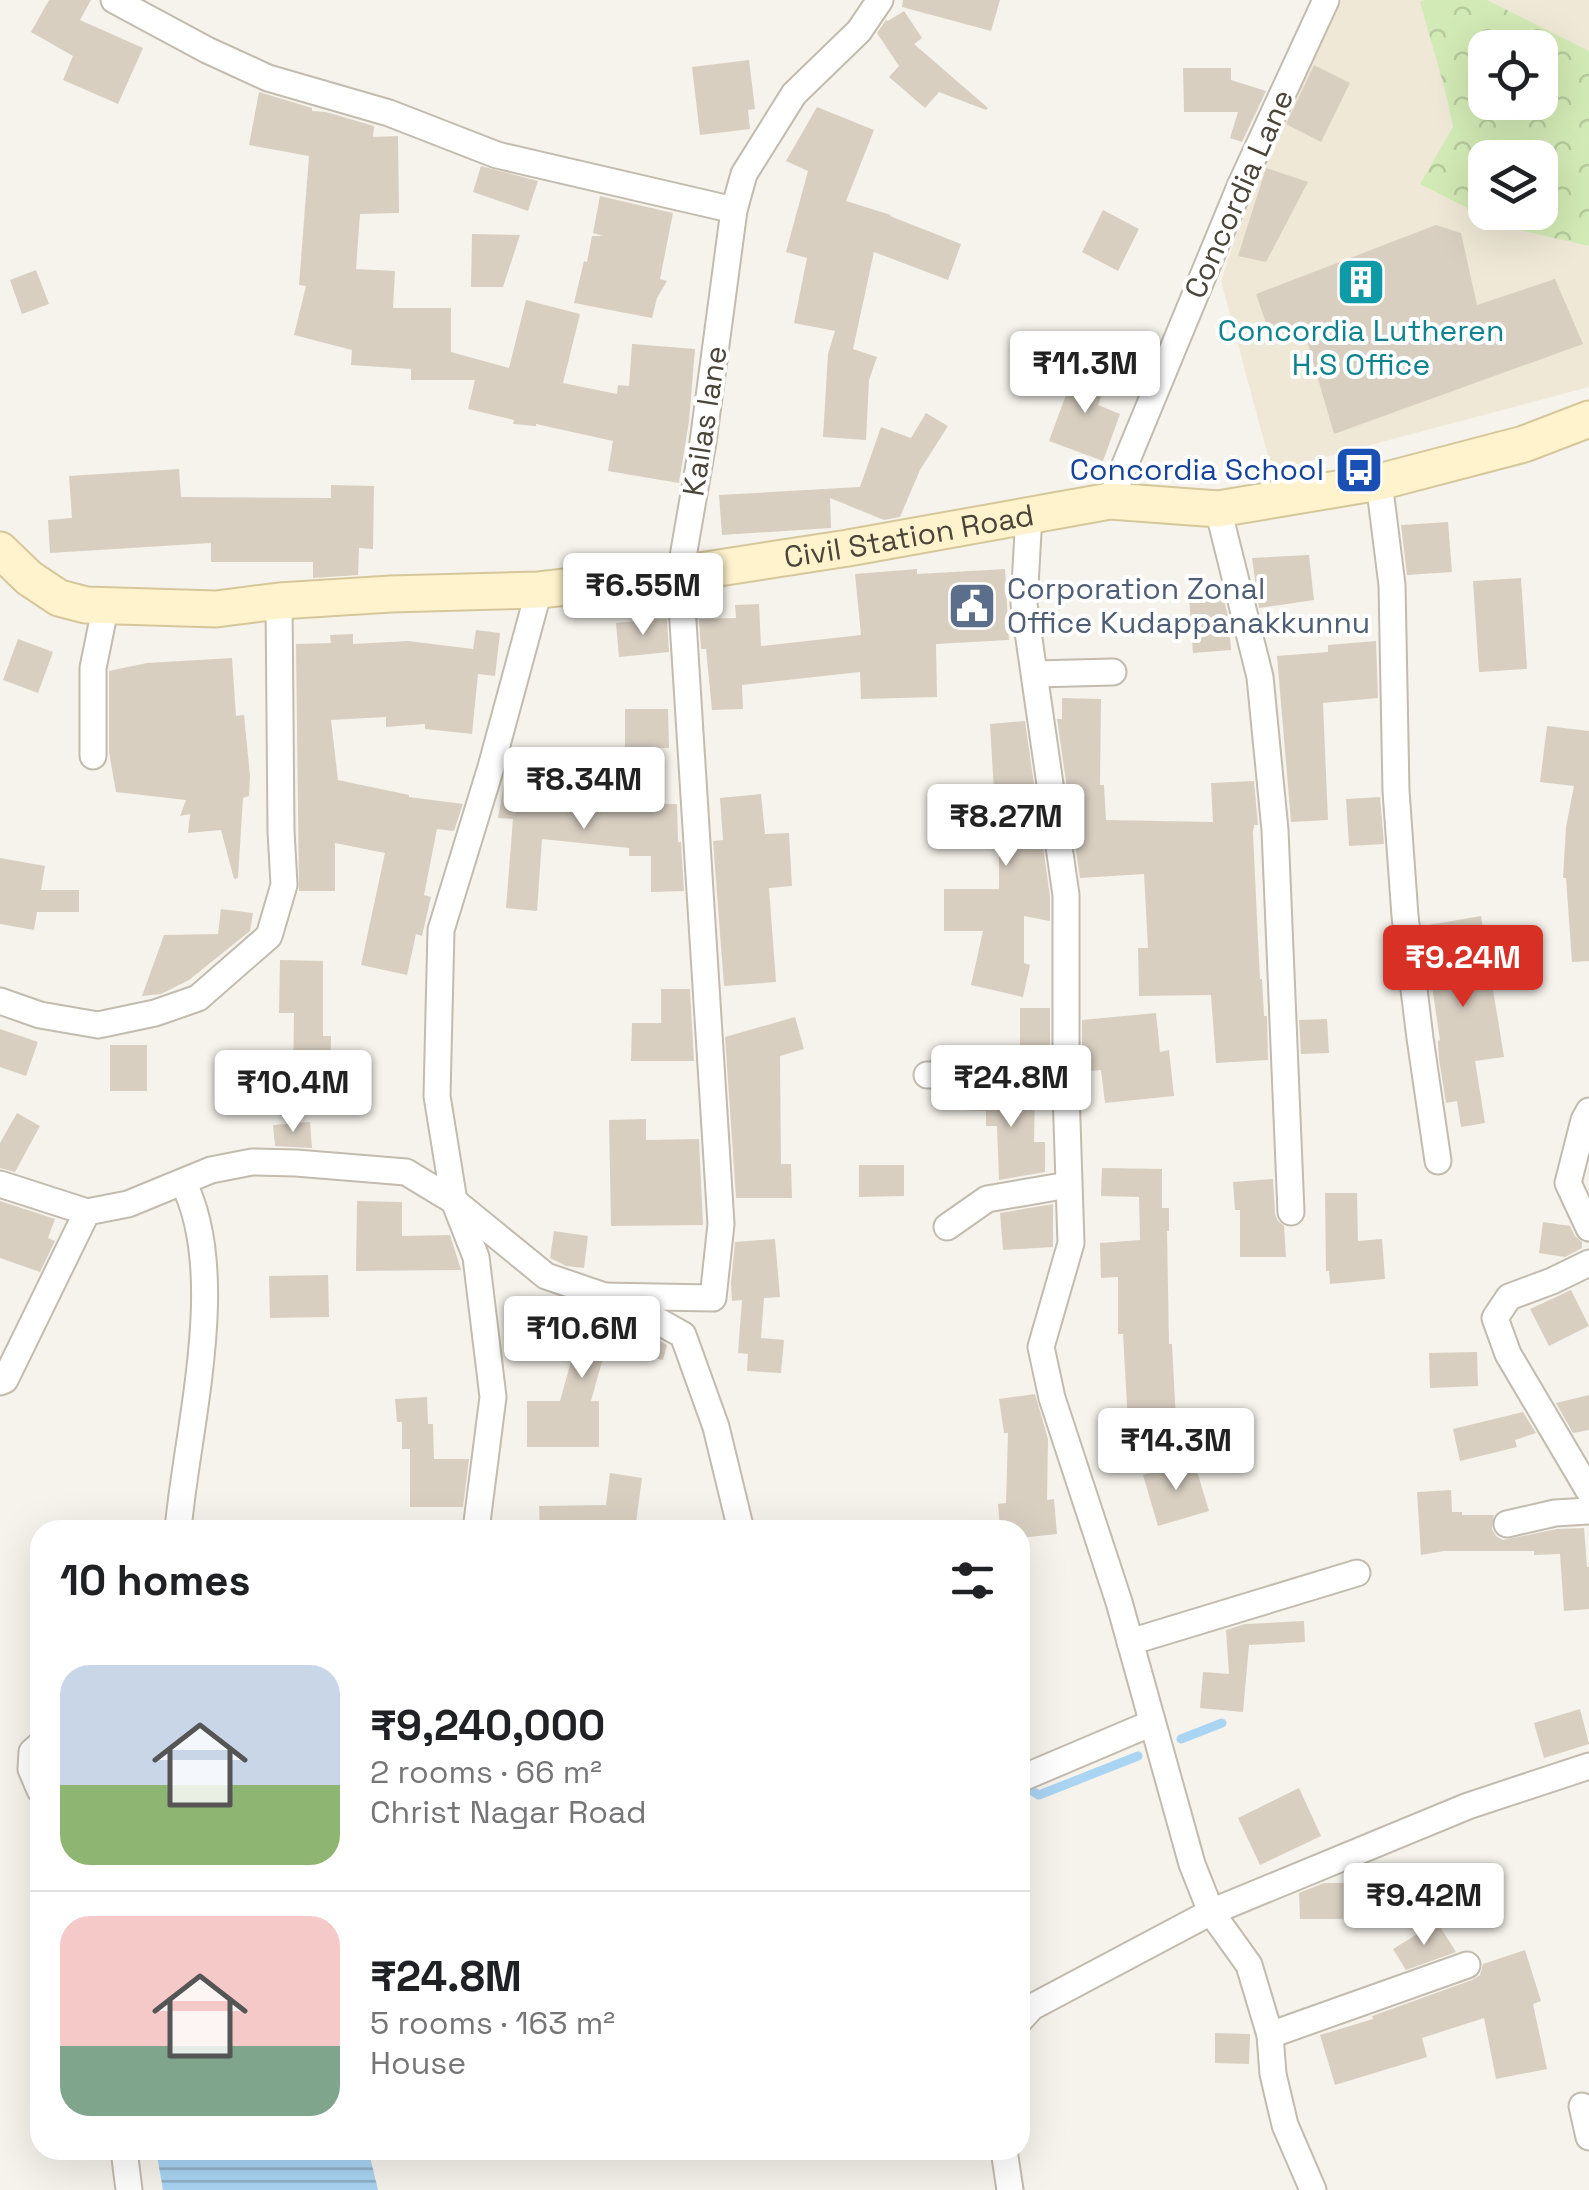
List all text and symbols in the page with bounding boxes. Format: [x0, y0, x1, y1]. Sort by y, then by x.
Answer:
map controls [1468, 30, 1558, 230]
button: locate [1468, 30, 1558, 120]
street label: Concordia Lane [1175, 83, 1302, 304]
button: layers [1468, 140, 1558, 230]
building icon: Concordia Lutheren H.S Office [1335, 256, 1387, 308]
place label: Concordia Lutheren H.S Office [1218, 311, 1504, 384]
pin: ₹11.3M [1004, 331, 1166, 416]
street label: Kailas lane [673, 343, 736, 499]
text: ₹11.3M [1032, 343, 1138, 383]
bus stop icon: Concordia School [1333, 444, 1385, 496]
place label: Concordia School [1070, 450, 1324, 489]
street label: Civil Station Road [781, 495, 1037, 577]
pin: ₹6.55M [562, 553, 724, 638]
text: ₹6.55M [585, 565, 701, 605]
place label: Corporation Zonal Office Kudappanakkunnu [1007, 569, 1370, 642]
public building icon: Corporation Zonal Office Kudappanakkunnu [946, 580, 998, 632]
pin: ₹8.34M [503, 747, 665, 832]
text: ₹8.34M [526, 759, 642, 799]
pin: ₹8.27M [925, 784, 1087, 869]
text: ₹8.27M [949, 796, 1063, 836]
pin: ₹9.24M [1382, 925, 1544, 1010]
text: ₹9.24M [1405, 937, 1521, 977]
pin: ₹24.8M [930, 1045, 1092, 1130]
pin: ₹10.4M [212, 1050, 374, 1135]
text: ₹24.8M [953, 1057, 1069, 1097]
text: ₹10.4M [237, 1062, 349, 1102]
pin: ₹10.6M [501, 1296, 663, 1381]
text: ₹10.6M [526, 1308, 638, 1348]
pin: ₹14.3M [1095, 1408, 1257, 1493]
text: ₹14.3M [1120, 1420, 1232, 1460]
icon: filters [945, 1553, 1000, 1608]
text: 10 homes [60, 1554, 251, 1607]
text: ₹9,240,000 [370, 1699, 605, 1752]
icon: home [140, 1705, 260, 1825]
text: 2 rooms · 66 m² [370, 1752, 602, 1792]
text: Christ Nagar Road [370, 1792, 647, 1832]
pin: ₹9.42M [1343, 1863, 1505, 1948]
text: ₹9.42M [1366, 1875, 1482, 1915]
text: ₹24.8M [370, 1950, 522, 2003]
icon: home [140, 1956, 260, 2076]
text: 5 rooms · 163 m² [370, 2003, 615, 2043]
text: House [370, 2043, 466, 2083]

